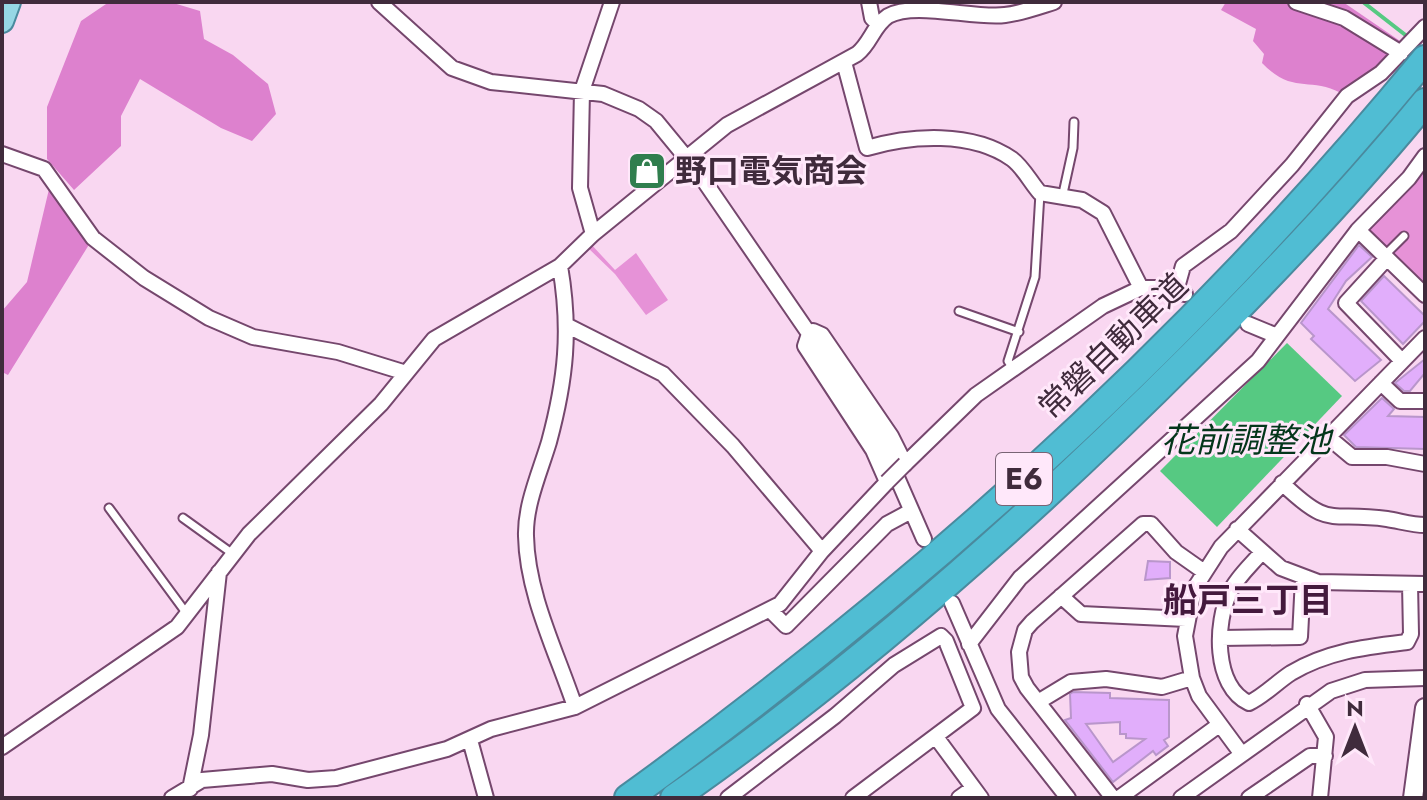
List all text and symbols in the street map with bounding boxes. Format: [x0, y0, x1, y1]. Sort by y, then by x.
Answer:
place label: 野口電気商会 [675, 148, 867, 194]
shop icon: 野口電気商会 [626, 150, 668, 192]
street label: 常磐自動車道 [1028, 263, 1198, 429]
water label: 花前調整池 [1161, 416, 1334, 465]
road number: E6 [996, 453, 1052, 505]
district label: 船戸三丁目 [1163, 576, 1333, 625]
north arrow [1315, 688, 1395, 768]
text: N [1346, 692, 1364, 724]

